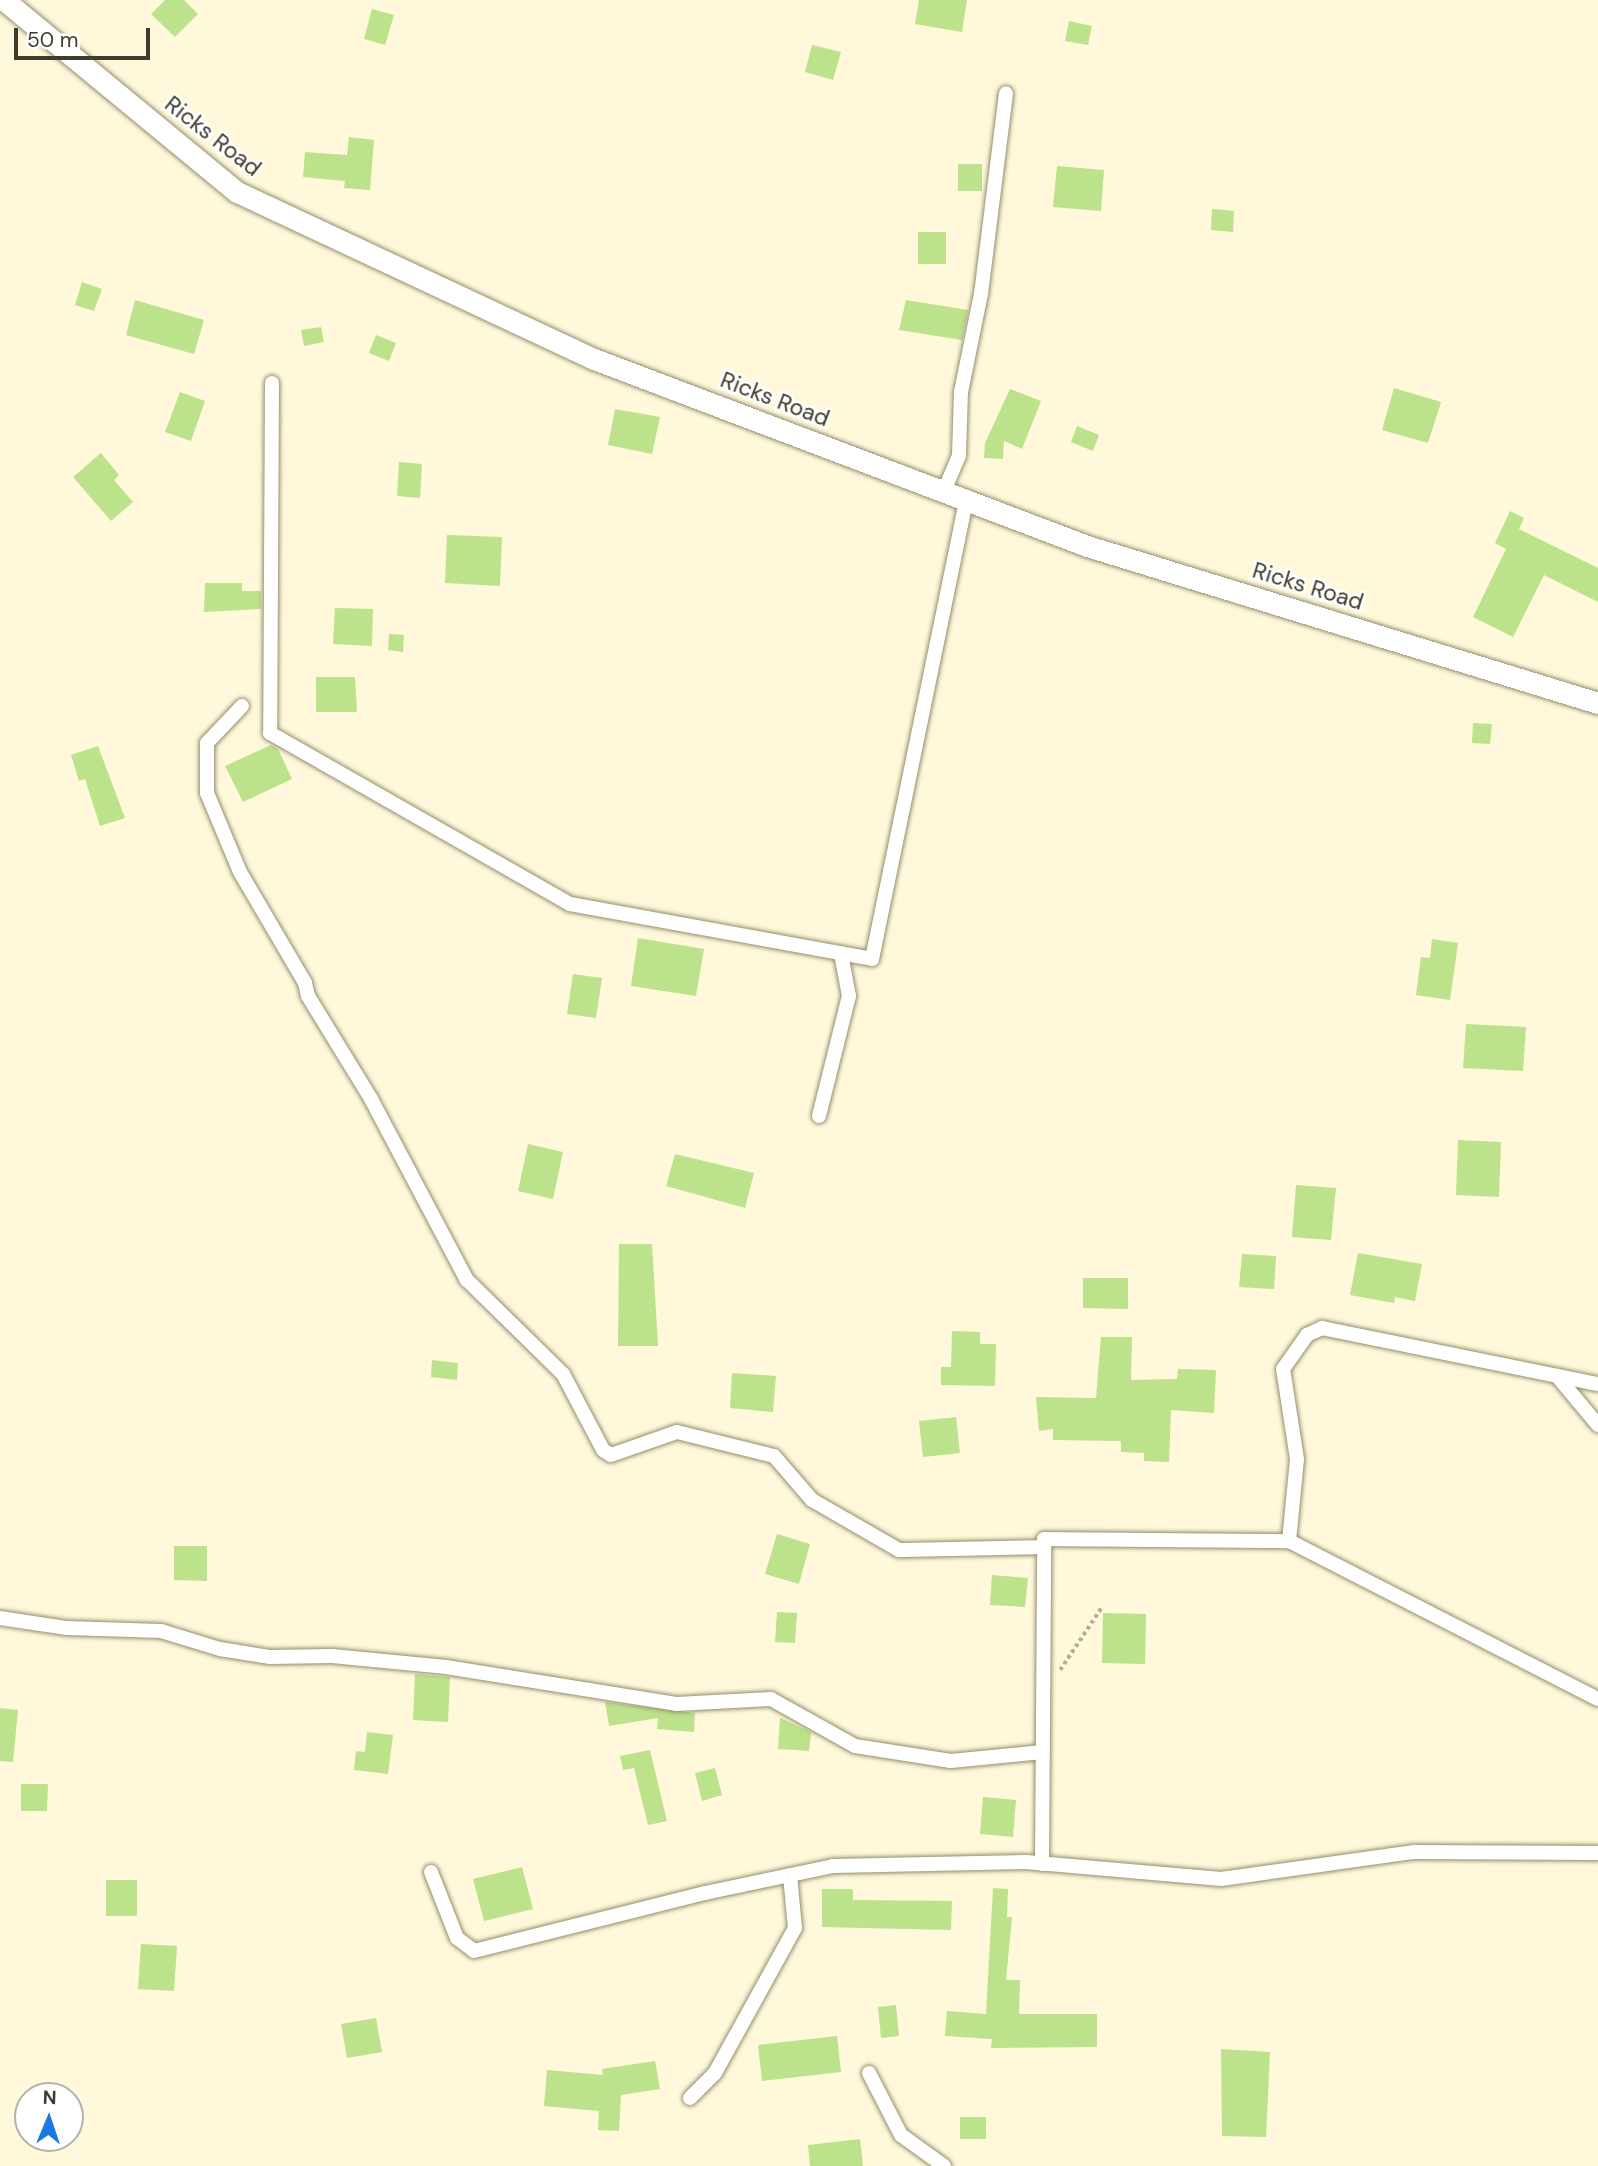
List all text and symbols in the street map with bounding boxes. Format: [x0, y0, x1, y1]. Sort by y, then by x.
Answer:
scale bar [18, 14, 154, 58]
text: 50 m [27, 26, 78, 54]
street label: Ricks Road [159, 90, 267, 182]
street label: Ricks Road [717, 366, 833, 432]
street label: Ricks Road [1249, 556, 1367, 616]
north arrow [14, 2082, 84, 2152]
text: N [42, 2085, 57, 2110]

